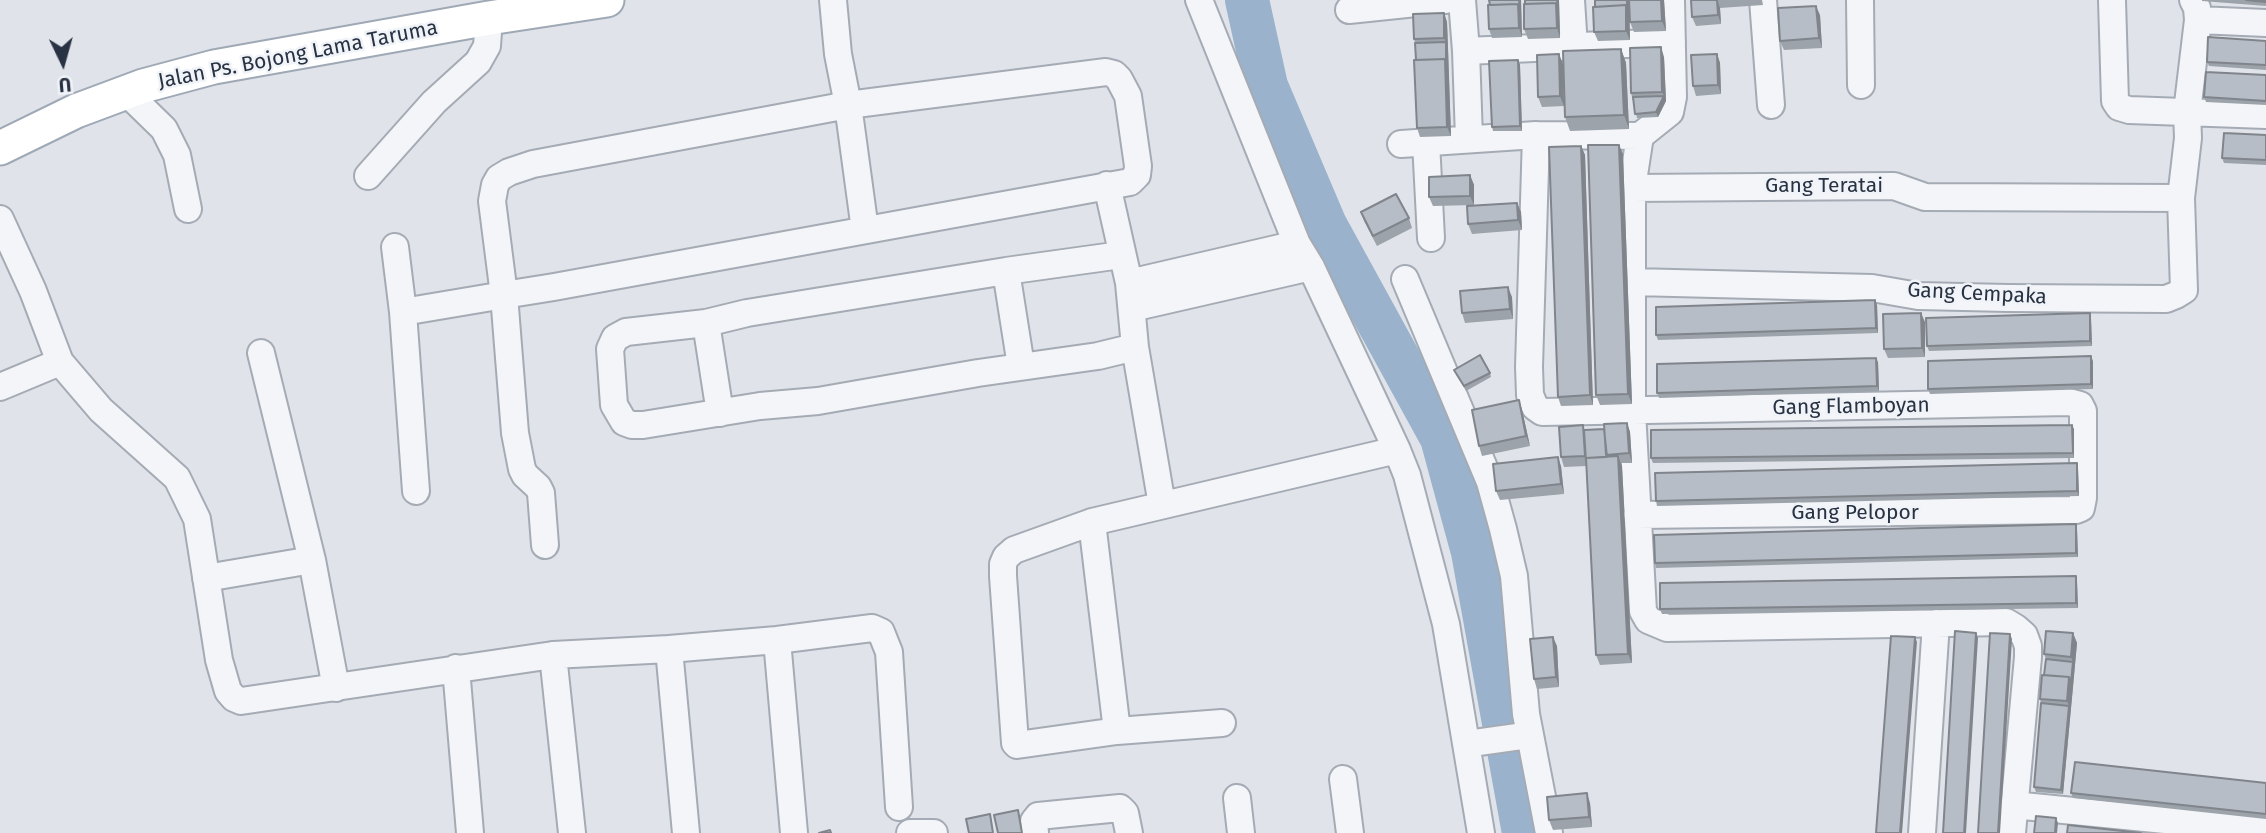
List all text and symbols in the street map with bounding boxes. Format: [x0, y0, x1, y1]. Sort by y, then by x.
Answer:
street label: Jalan Ps. Bojong Lama Taruma [156, 15, 440, 95]
north arrow [28, 28, 98, 98]
text: U [58, 72, 72, 96]
street label: Gang Teratai [1765, 173, 1883, 199]
street label: Gang Cempaka [1907, 278, 2047, 310]
street label: Gang Flamboyan [1772, 393, 1930, 421]
street label: Gang Pelopor [1791, 500, 1919, 526]

